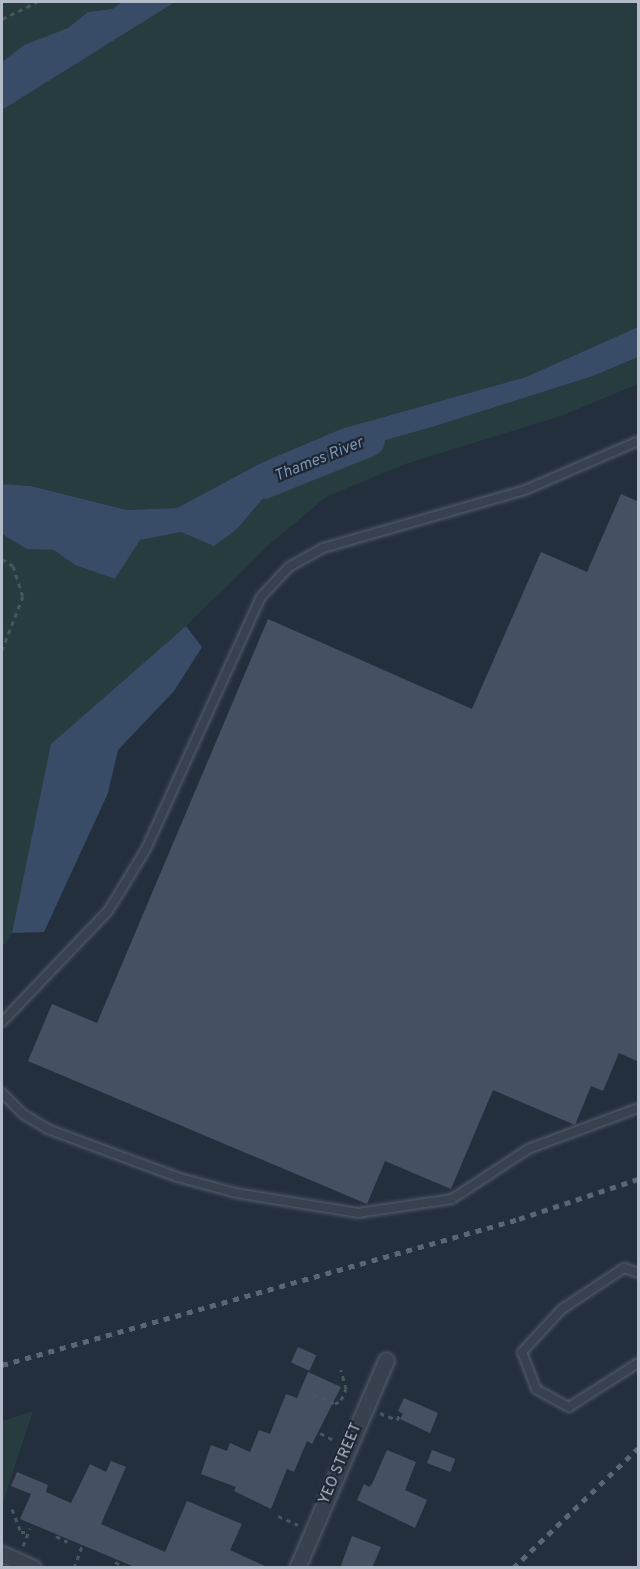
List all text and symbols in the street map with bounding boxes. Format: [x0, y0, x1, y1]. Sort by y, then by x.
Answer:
water label: Thames River [272, 433, 366, 487]
street label: YEO STREET [316, 1421, 366, 1507]

